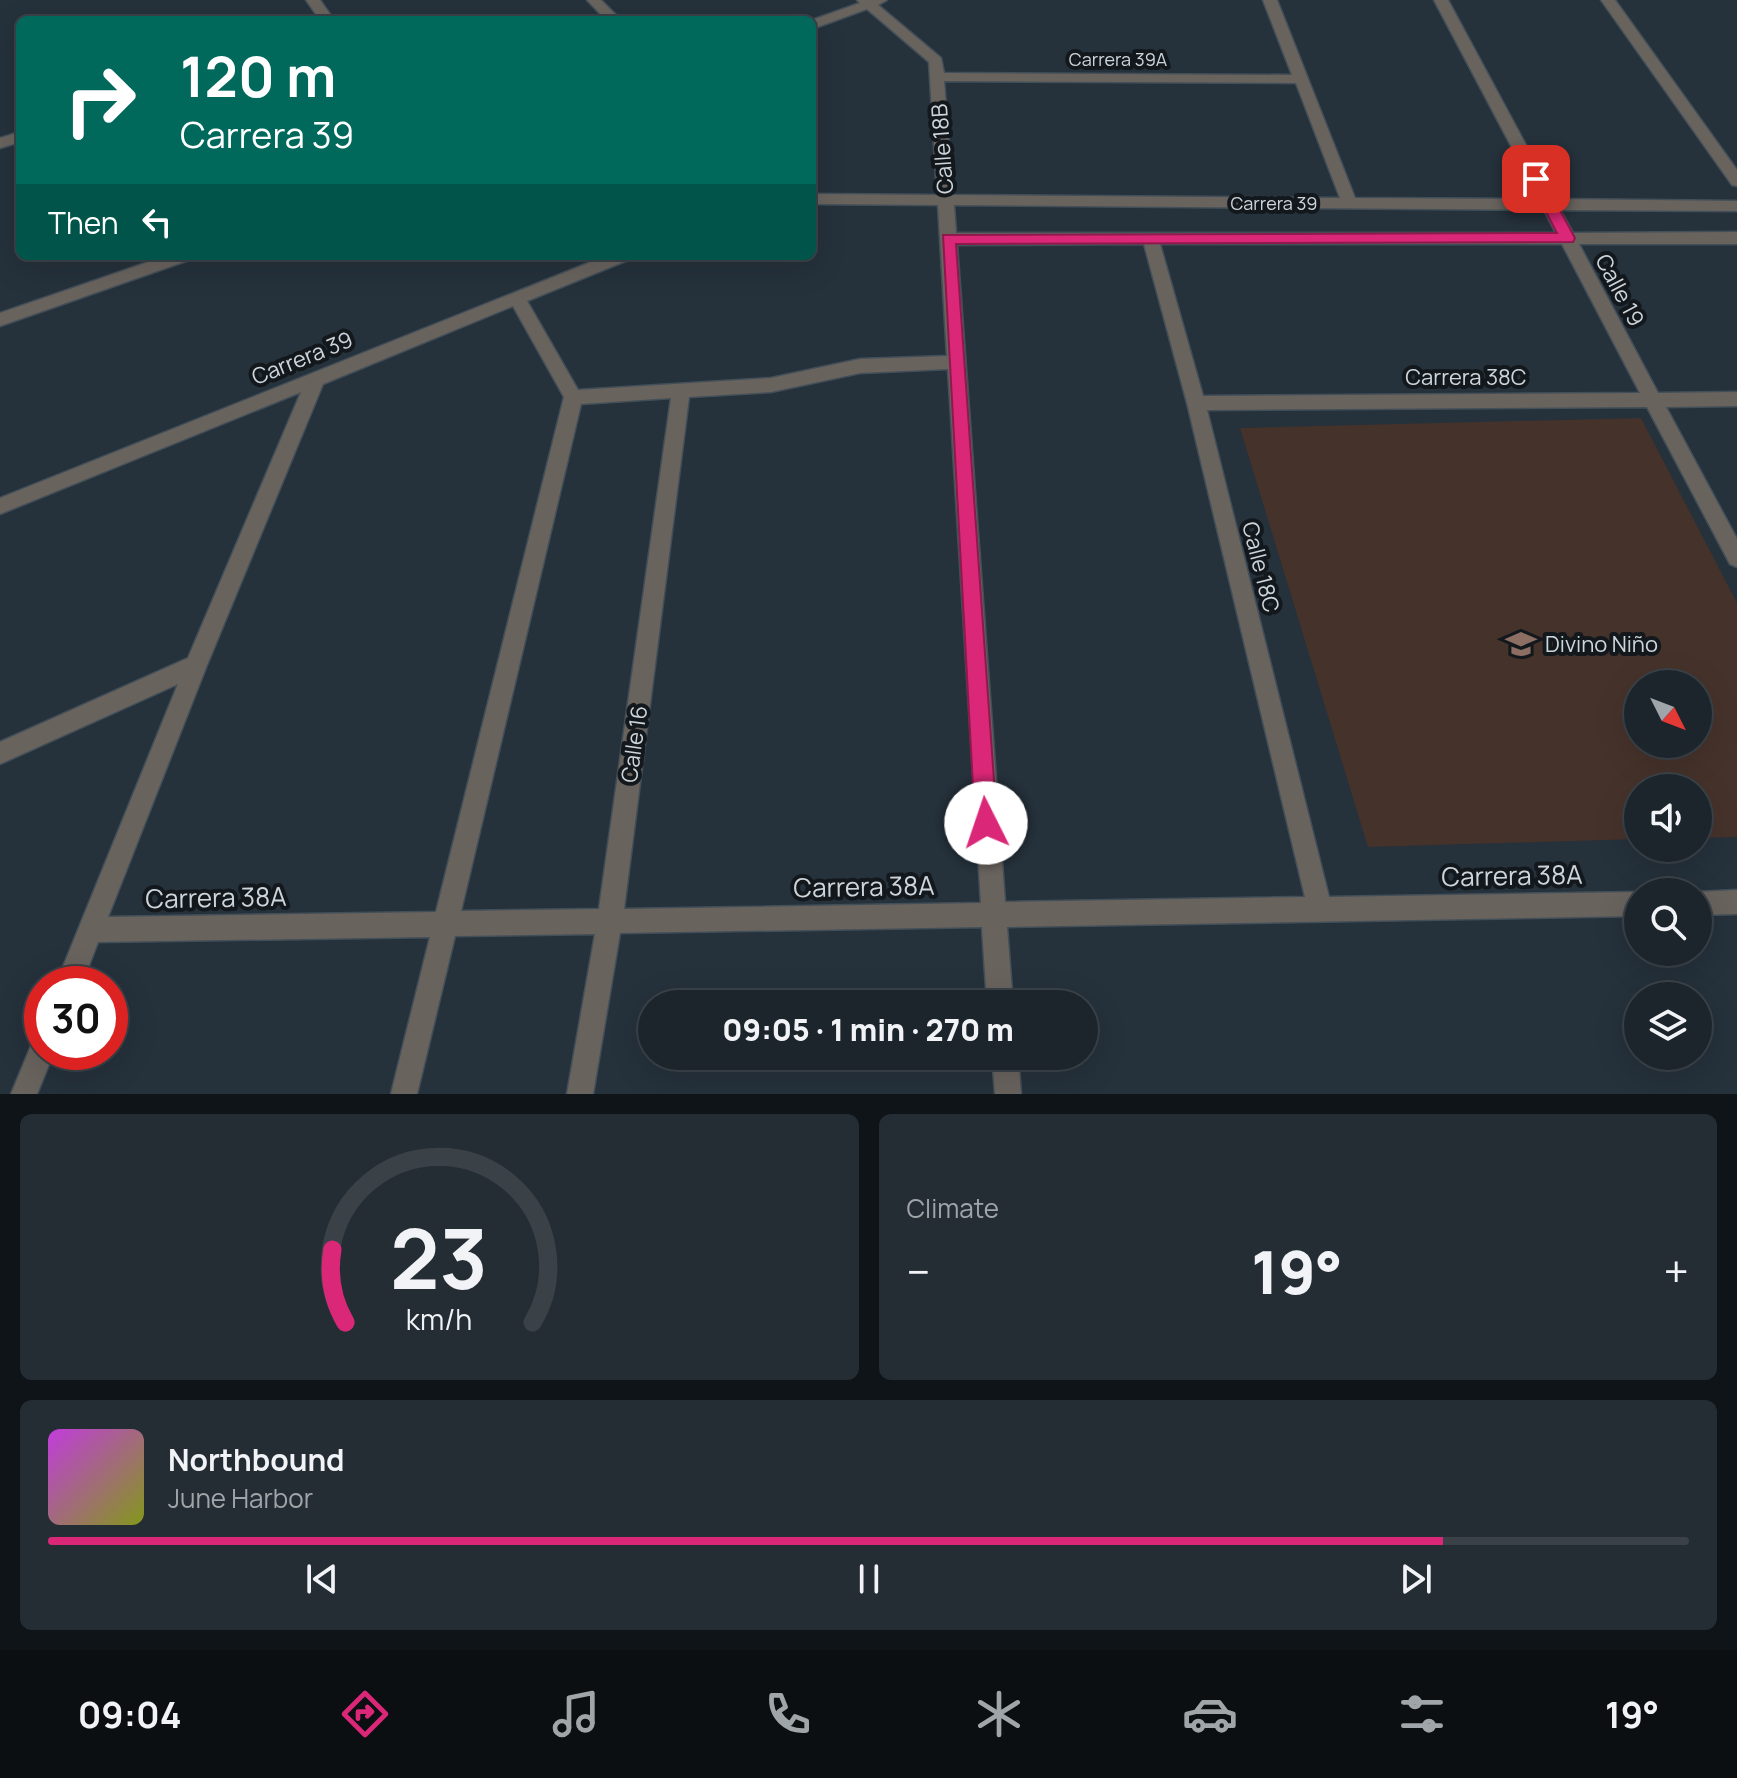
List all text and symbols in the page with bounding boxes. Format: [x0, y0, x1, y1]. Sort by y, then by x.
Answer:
text: 120 m [180, 37, 336, 114]
street label: Carrera 39A [1069, 47, 1168, 71]
icon: right [48, 48, 152, 152]
street label: Calle 18B [924, 103, 960, 195]
text: Carrera 39 [180, 110, 354, 159]
pin [1502, 145, 1570, 213]
icon: arrive [1514, 157, 1558, 201]
street label: Carrera 39 [1230, 191, 1318, 215]
icon: left [135, 200, 179, 244]
text: Then [48, 202, 119, 243]
street label: Calle 19 [1589, 249, 1651, 331]
street label: Carrera 39 [247, 324, 357, 392]
street label: Carrera 38C [1405, 362, 1527, 392]
street label: Calle 18C [1235, 518, 1287, 616]
school or university icon: Divino Niño [1504, 627, 1538, 661]
place label: Divino Niño [1545, 629, 1658, 659]
north arrow [1624, 670, 1712, 758]
map controls [1624, 670, 1712, 1070]
street label: Calle 16 [614, 703, 654, 785]
button: sound [1624, 774, 1712, 862]
position arrow [944, 781, 1028, 865]
street label: Carrera 38A [1441, 856, 1583, 894]
street label: Carrera 38A [793, 867, 935, 905]
street label: Carrera 38A [145, 878, 287, 916]
button: search [1624, 878, 1712, 966]
speed limit sign: 30 [24, 966, 128, 1070]
button: layers [1624, 982, 1712, 1070]
text: 09:05 · 1 min · 270 m [722, 1009, 1014, 1050]
text: Climate [907, 1190, 999, 1226]
text: 23 [390, 1200, 488, 1314]
text: 19° [1251, 1230, 1343, 1312]
text: − [907, 1241, 930, 1301]
text: + [1664, 1241, 1689, 1301]
text: km/h [406, 1300, 472, 1339]
text: Northbound [168, 1439, 345, 1480]
text: June Harbor [168, 1480, 313, 1516]
icon: previous [300, 1557, 344, 1601]
icon: pause [847, 1557, 891, 1601]
icon: next [1394, 1557, 1438, 1601]
icon: directions [337, 1686, 393, 1742]
icon: music [548, 1686, 604, 1742]
icon: phone [760, 1686, 816, 1742]
icon: climate [971, 1686, 1027, 1742]
icon: car [1182, 1686, 1238, 1742]
icon: filters [1394, 1686, 1450, 1742]
text: 09:04 [78, 1690, 182, 1739]
text: 19° [1605, 1690, 1659, 1739]

